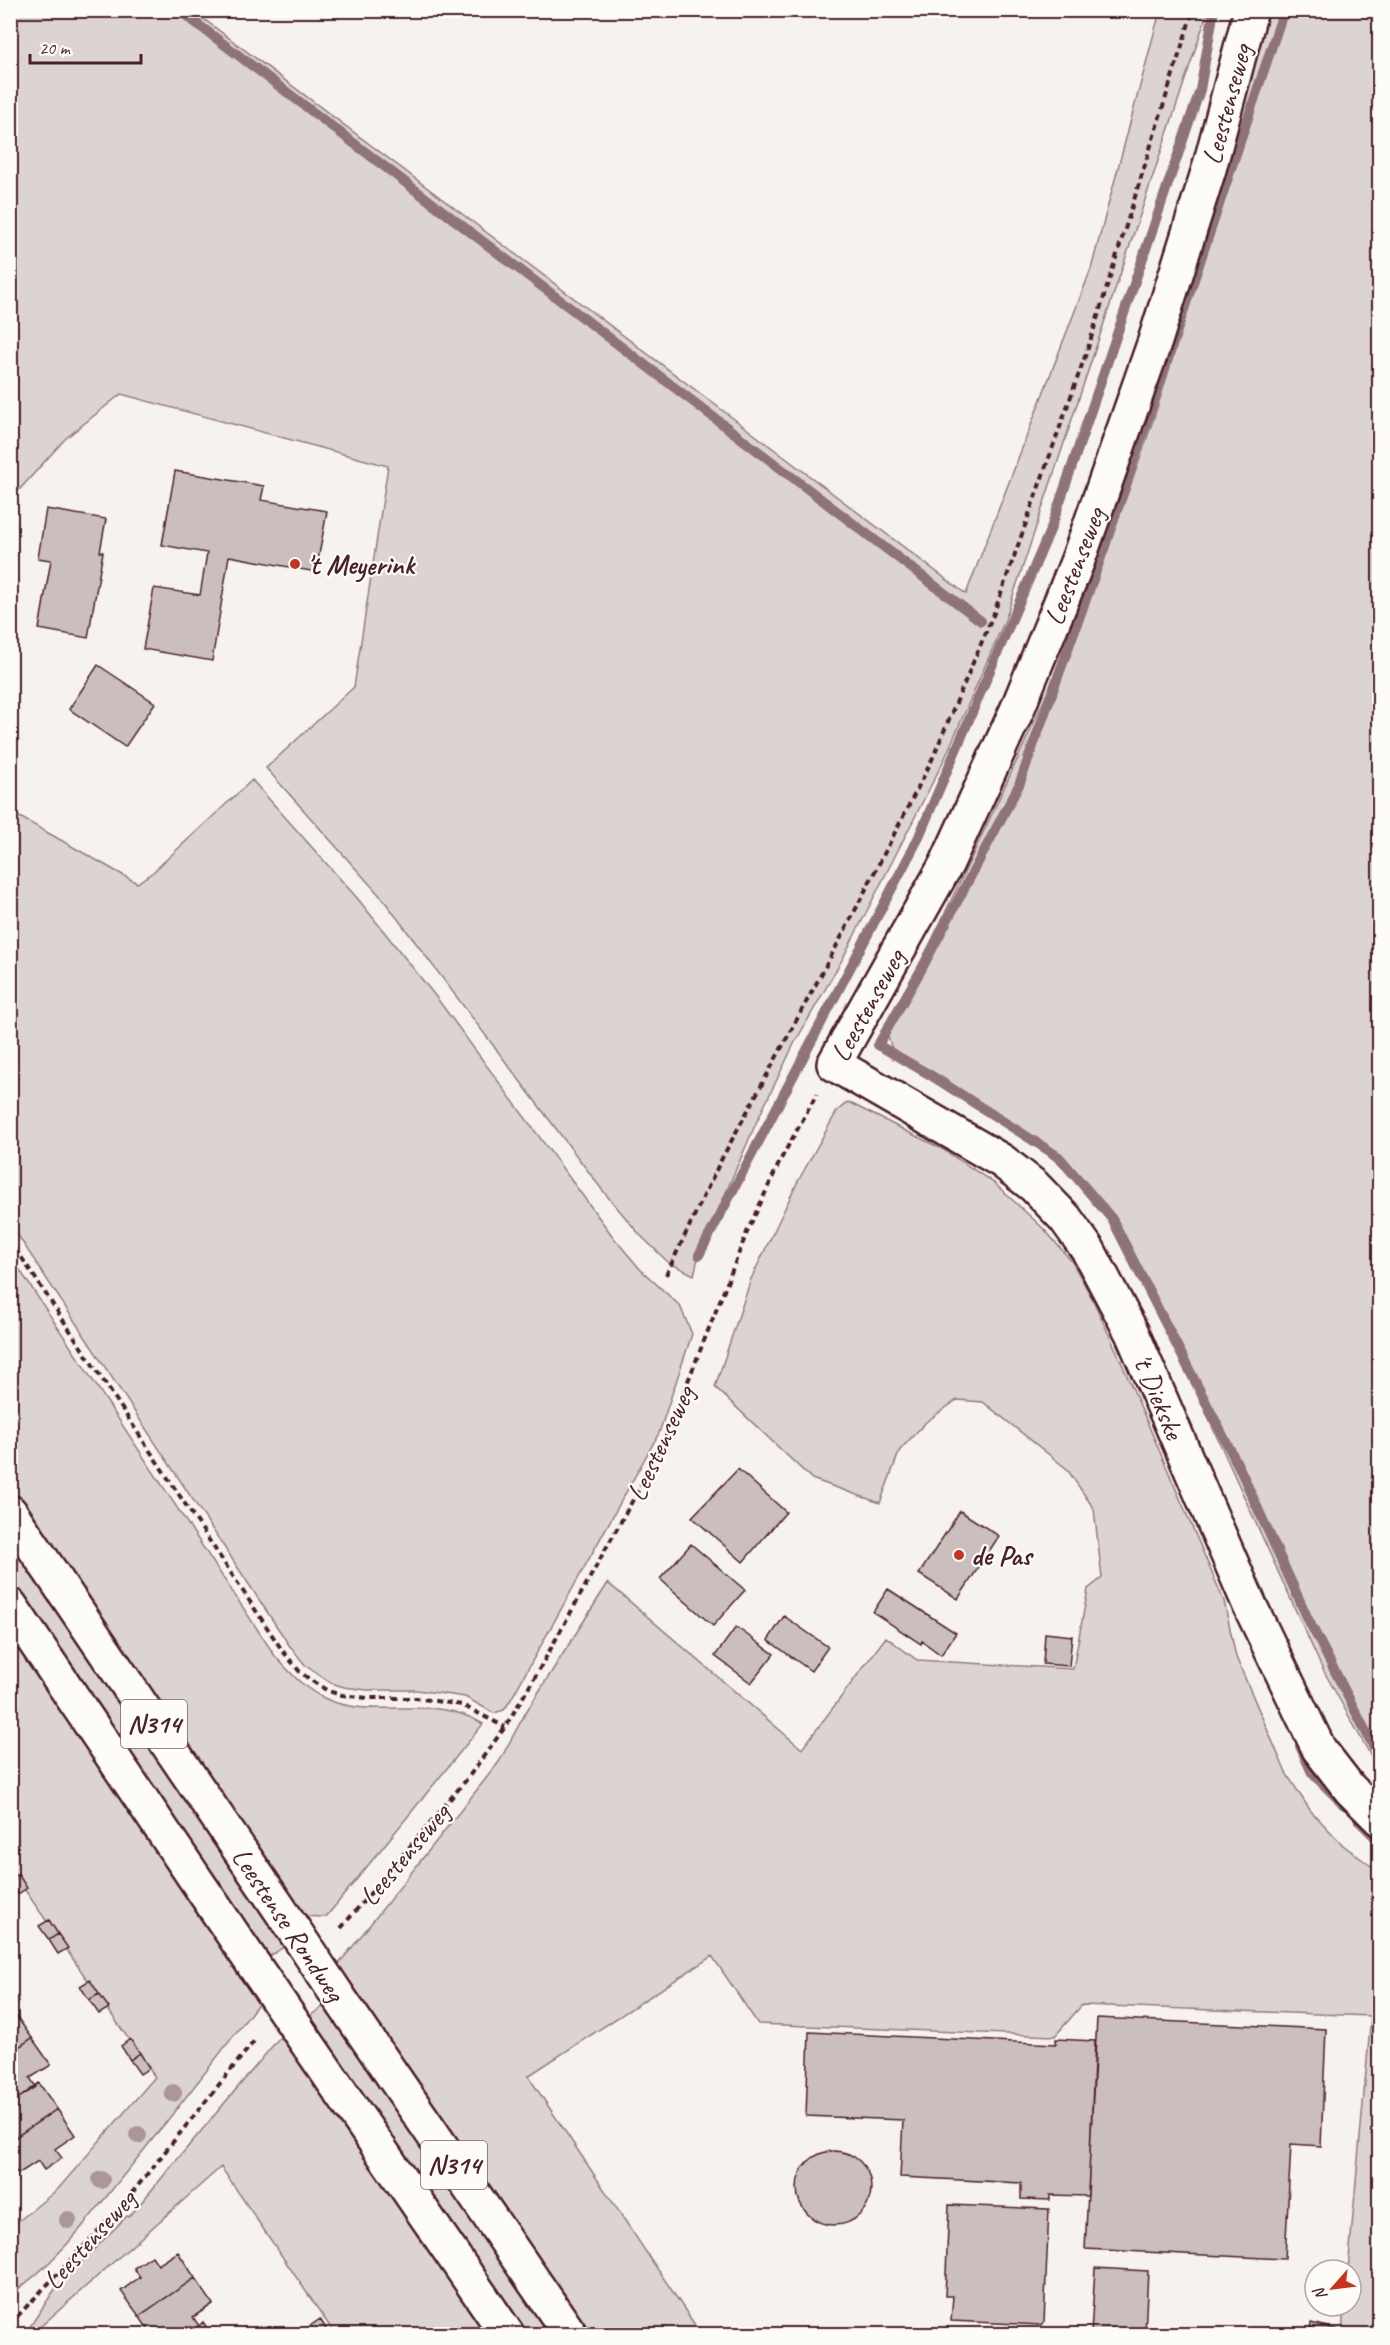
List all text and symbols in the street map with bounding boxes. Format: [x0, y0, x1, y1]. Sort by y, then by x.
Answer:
scale bar [30, 27, 141, 65]
text: 20 m [39, 37, 72, 59]
street label: Leestenseweg [1194, 38, 1260, 168]
street label: Leestenseweg [1036, 501, 1114, 630]
place label: 't Meyerink [307, 547, 416, 583]
marker: 't Meyerink [288, 557, 302, 571]
street label: Leestenseweg [822, 941, 914, 1067]
street label: 't Diekske [1125, 1348, 1193, 1446]
street label: Leestenseweg [619, 1378, 703, 1506]
place label: de Pas [971, 1538, 1035, 1573]
marker: de Pas [952, 1548, 966, 1562]
road number: N314 [121, 1700, 187, 1748]
street label: Leestenseweg [352, 1794, 459, 1913]
street label: Leestense Rondweg [224, 1841, 354, 2009]
road number: N314 [421, 2141, 487, 2189]
street label: Leestenseweg [35, 2180, 145, 2297]
north arrow [1303, 2258, 1363, 2318]
text: N [1308, 2283, 1332, 2304]

